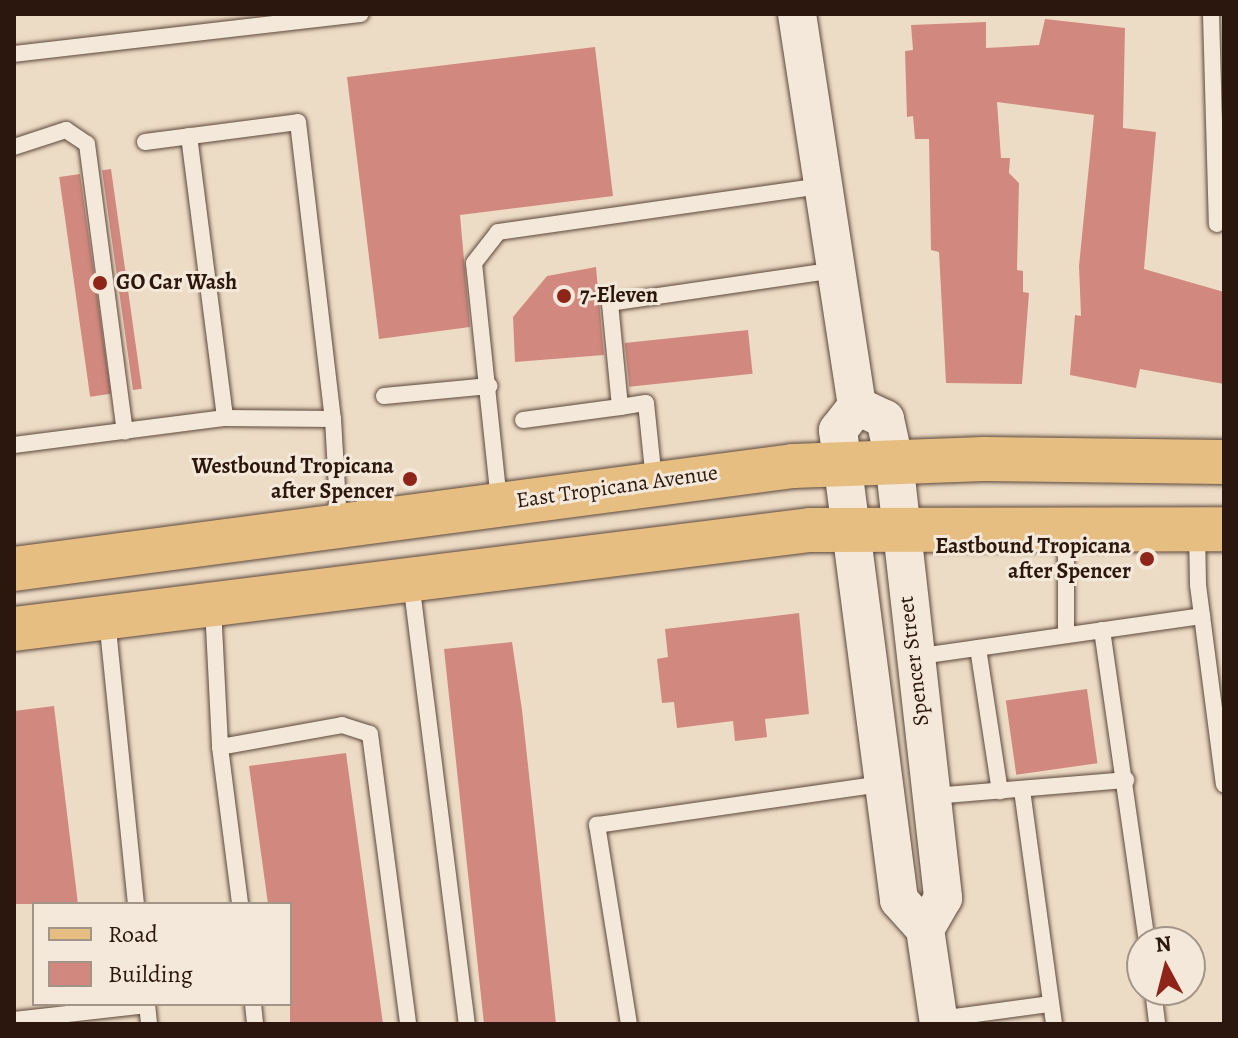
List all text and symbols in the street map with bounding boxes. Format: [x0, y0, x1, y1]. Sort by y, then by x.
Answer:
place label: GO Car Wash [116, 270, 237, 296]
marker: GO Car Wash [91, 274, 109, 292]
place label: 7-Eleven [580, 283, 658, 309]
marker: 7-Eleven [555, 287, 573, 305]
place label: Westbound Tropicana after Spencer [192, 453, 394, 504]
street label: East Tropicana Avenue [515, 460, 719, 514]
marker: Westbound Tropicana after Spencer [401, 470, 419, 488]
place label: Eastbound Tropicana after Spencer [935, 533, 1131, 584]
marker: Eastbound Tropicana after Spencer [1138, 550, 1156, 568]
street label: Spencer Street [893, 594, 935, 728]
legend [32, 902, 292, 1006]
text: Road [108, 918, 158, 950]
north arrow [1126, 926, 1206, 1006]
text: N [1154, 928, 1173, 960]
text: Building [108, 958, 193, 990]

